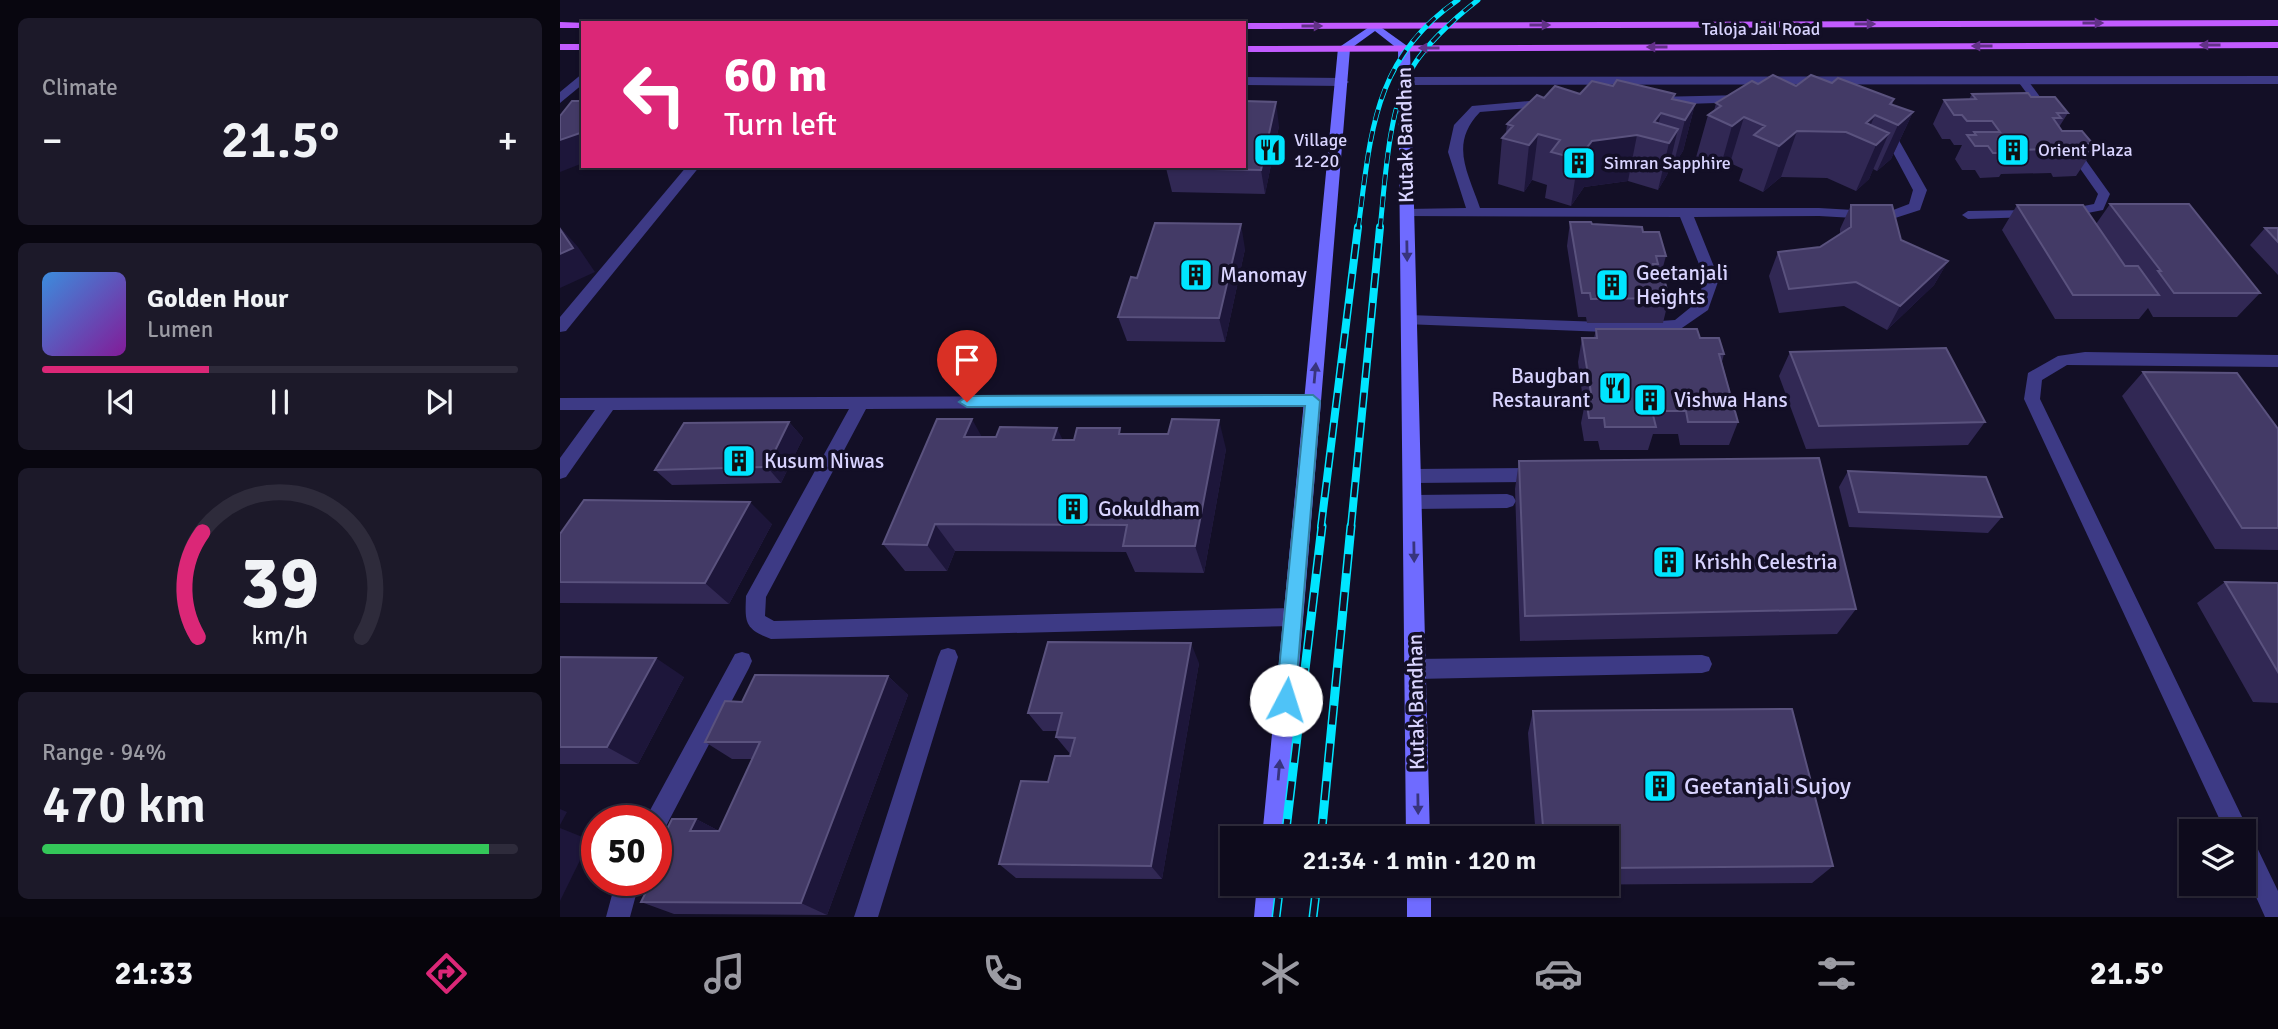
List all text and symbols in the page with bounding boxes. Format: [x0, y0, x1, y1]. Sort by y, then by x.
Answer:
one-way arrow [2082, 17, 2104, 29]
street label: Taloja Jail Road [1702, 18, 1820, 40]
one-way arrow [1855, 18, 1877, 30]
one-way arrow [1529, 19, 1551, 31]
one-way arrow [1302, 20, 1324, 32]
one-way arrow [2199, 39, 2221, 51]
one-way arrow [1971, 40, 1993, 52]
one-way arrow [1646, 41, 1668, 53]
one-way arrow [1418, 42, 1440, 54]
text: 60 m [724, 45, 827, 105]
icon: left [609, 49, 700, 140]
street label: Kutak Bandhan [1391, 67, 1419, 203]
text: Climate [42, 73, 118, 102]
text: Turn left [724, 105, 837, 144]
text: 21.5° [221, 108, 339, 172]
text: − [42, 117, 63, 164]
text: + [497, 117, 518, 164]
place label: Village 12-20 [1294, 129, 1347, 172]
restaurant icon: Village 12-20 [1251, 131, 1289, 169]
building icon: Orient Plaza [1994, 131, 2032, 169]
place label: Orient Plaza [2038, 139, 2133, 161]
building icon: Simran Sapphire [1560, 144, 1598, 182]
place label: Simran Sapphire [1604, 152, 1731, 174]
one-way arrow [1401, 241, 1413, 263]
building icon: Manomay [1177, 256, 1215, 294]
place label: Geetanjali Heights [1636, 260, 1728, 310]
place label: Manomay [1220, 262, 1307, 288]
building icon: Geetanjali Heights [1593, 266, 1631, 304]
text: Golden Hour [147, 283, 288, 315]
text: Lumen [147, 315, 213, 344]
pin [937, 330, 997, 402]
icon: arrive [948, 341, 986, 379]
one-way arrow [1310, 362, 1321, 384]
place label: Baugban Restaurant [1491, 363, 1590, 413]
restaurant icon: Baugban Restaurant [1596, 369, 1634, 407]
building icon: Vishwa Hans [1631, 381, 1669, 419]
icon: previous [102, 383, 140, 421]
icon: pause [261, 383, 299, 421]
icon: next [420, 383, 458, 421]
place label: Vishwa Hans [1674, 387, 1788, 413]
building icon: Kusum Niwas [720, 442, 758, 480]
place label: Kusum Niwas [764, 448, 884, 474]
building icon: Gokuldham [1054, 490, 1092, 528]
place label: Gokuldham [1098, 496, 1200, 522]
text: 39 [241, 539, 319, 628]
one-way arrow [1408, 542, 1420, 564]
building icon: Krishh Celestria [1650, 543, 1688, 581]
place label: Krishh Celestria [1694, 549, 1837, 575]
text: km/h [252, 620, 308, 651]
street label: Kutak Bandhan [1402, 634, 1430, 770]
position arrow [1249, 663, 1323, 737]
text: Range · 94% [42, 738, 166, 767]
one-way arrow [1274, 759, 1285, 781]
building icon: Geetanjali Sujoy [1641, 767, 1679, 805]
place label: Geetanjali Sujoy [1684, 771, 1851, 801]
text: 470 km [42, 773, 206, 837]
one-way arrow [1412, 793, 1423, 815]
speed limit sign: 50 [581, 805, 672, 896]
map controls [2179, 819, 2256, 896]
button: layers [2179, 819, 2256, 896]
text: 21:34 · 1 min · 120 m [1303, 845, 1536, 877]
icon: directions [422, 949, 471, 998]
icon: music [700, 949, 749, 998]
icon: phone [978, 949, 1027, 998]
icon: climate [1256, 949, 1305, 998]
icon: car [1534, 949, 1583, 998]
icon: filters [1812, 949, 1861, 998]
text: 21:33 [114, 954, 193, 993]
text: 21.5° [2090, 954, 2164, 993]

